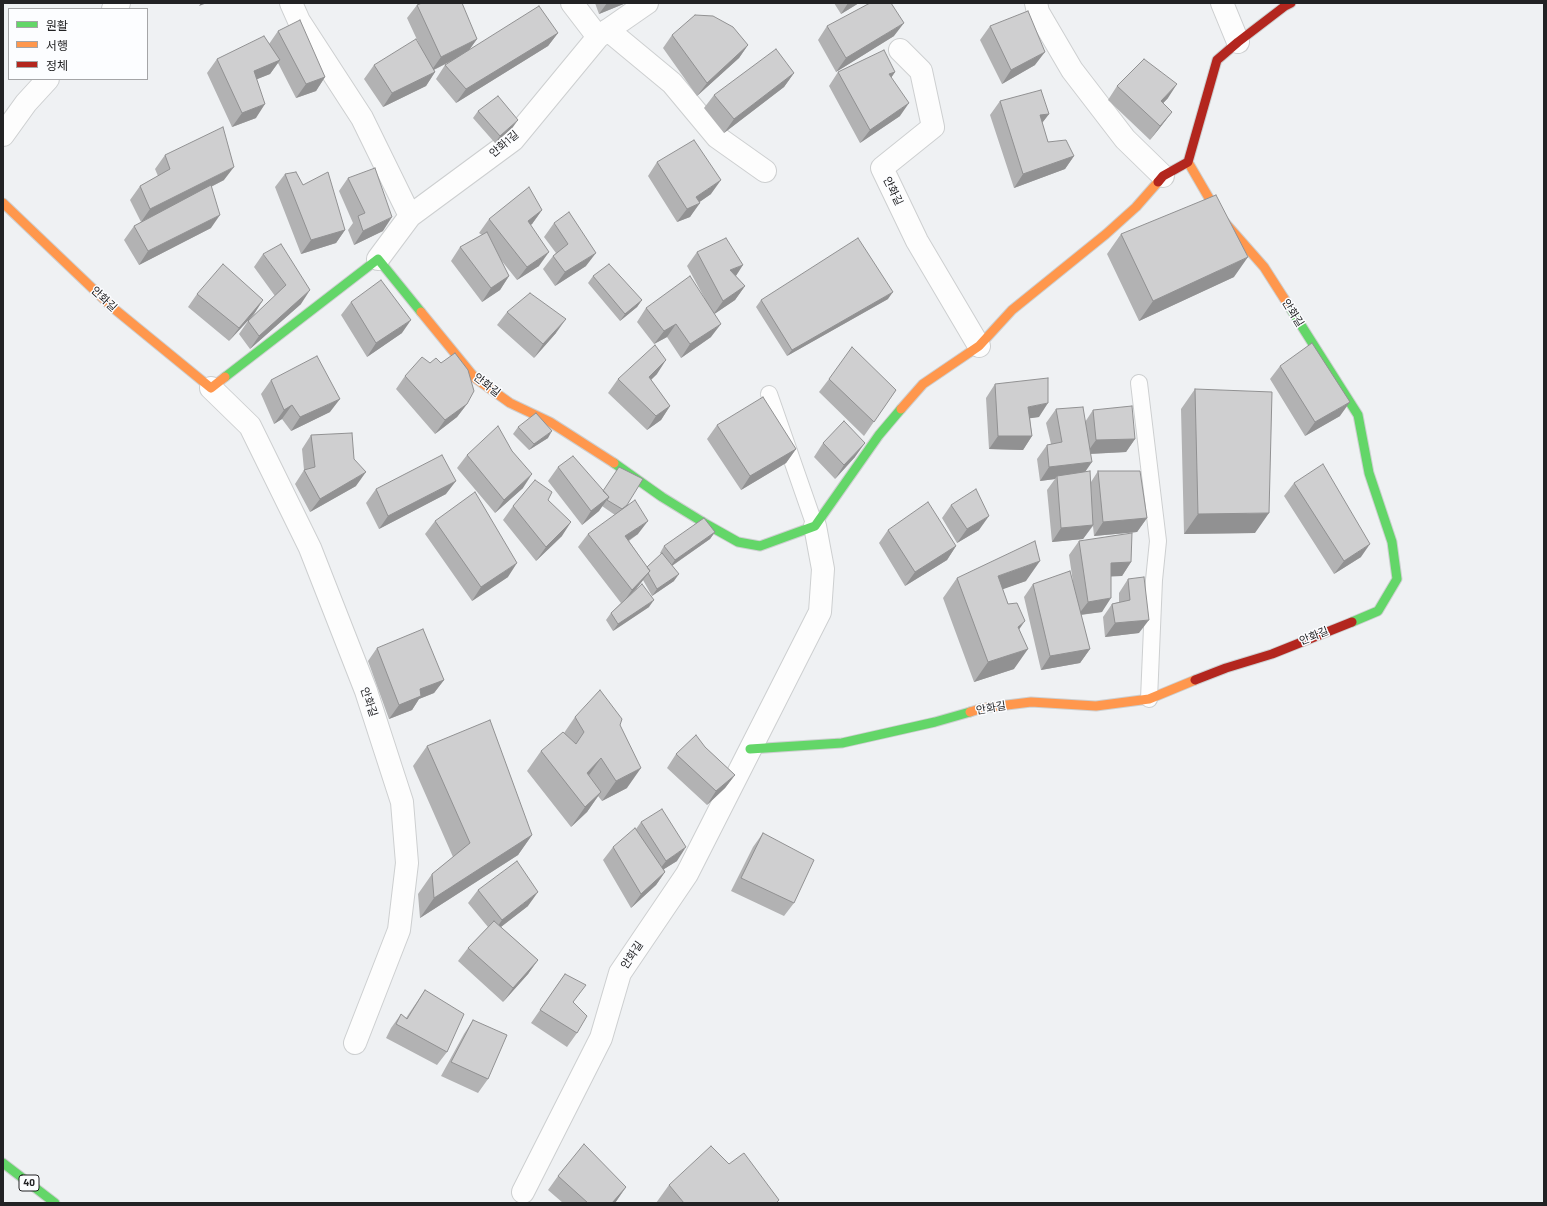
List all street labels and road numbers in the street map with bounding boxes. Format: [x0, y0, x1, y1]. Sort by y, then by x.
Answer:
street label: 안화1길 [487, 128, 521, 160]
street label: 안화길 [880, 174, 906, 208]
street label: 안화길 [88, 284, 120, 314]
street label: 안화길 [1279, 297, 1307, 329]
street label: 안화길 [471, 370, 503, 400]
street label: 안화길 [1297, 624, 1331, 648]
street label: 안화길 [358, 685, 380, 719]
street label: 안화길 [975, 699, 1007, 717]
street label: 안화길 [618, 939, 646, 971]
road number: 40 [19, 1175, 39, 1191]

